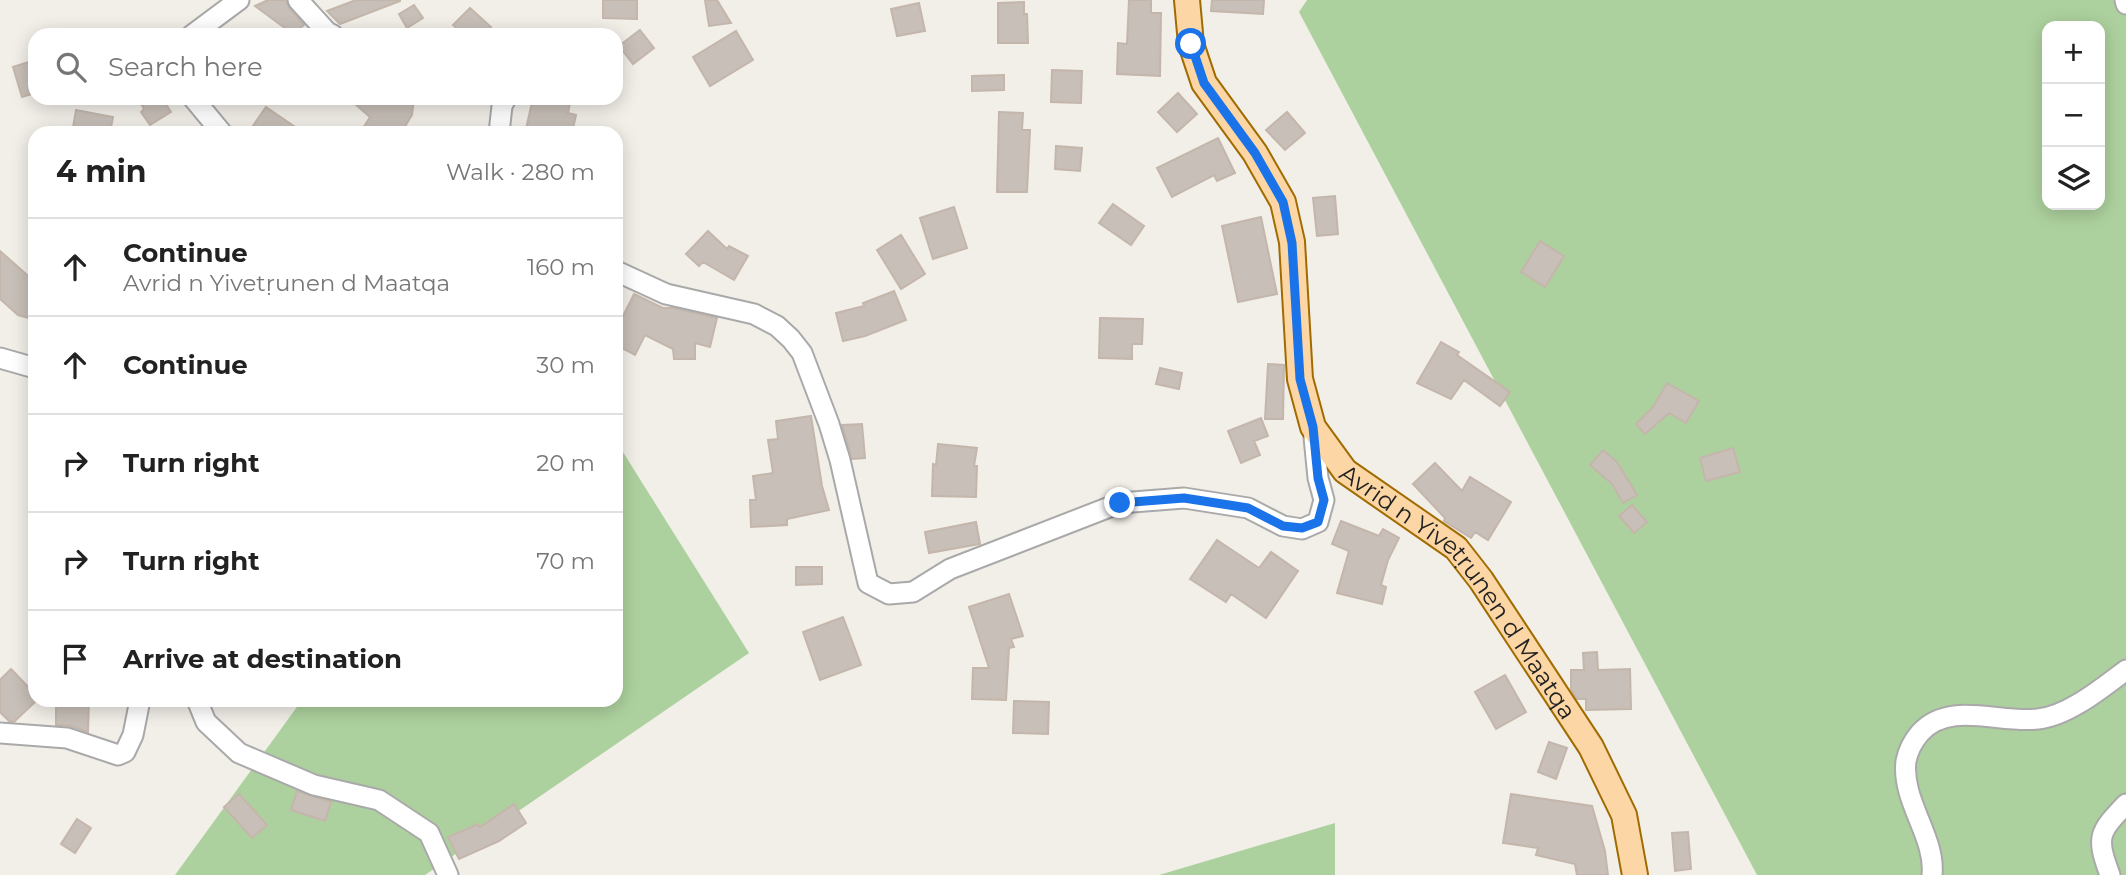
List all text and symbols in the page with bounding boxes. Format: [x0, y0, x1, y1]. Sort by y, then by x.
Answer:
map controls [2042, 21, 2105, 210]
button: + [2042, 21, 2105, 84]
search box [28, 28, 623, 105]
route start [1175, 28, 1206, 59]
icon: search [52, 48, 90, 86]
text: Search here [108, 51, 263, 83]
button: − [2042, 84, 2105, 147]
button: layers [2042, 147, 2105, 210]
text: 4 min [56, 153, 146, 190]
text: Walk · 280 m [446, 158, 595, 186]
text: Continue [123, 237, 248, 269]
icon: ahead [56, 248, 94, 286]
text: 160 m [527, 253, 595, 281]
text: Avrid n Yivetṛunen d Maatqa [123, 269, 450, 297]
icon: ahead [56, 346, 94, 384]
text: Continue [123, 349, 248, 381]
text: 30 m [536, 351, 595, 379]
icon: right [56, 444, 94, 482]
text: Turn right [123, 447, 259, 479]
text: 20 m [536, 449, 595, 477]
street label: Avrid n Yivetṛunen d Maatqa [1335, 458, 1583, 724]
route end [1104, 487, 1135, 518]
icon: right [56, 542, 94, 580]
text: Turn right [123, 545, 259, 577]
text: 70 m [536, 547, 595, 575]
icon: arrive [56, 640, 94, 678]
text: Arrive at destination [123, 643, 402, 675]

